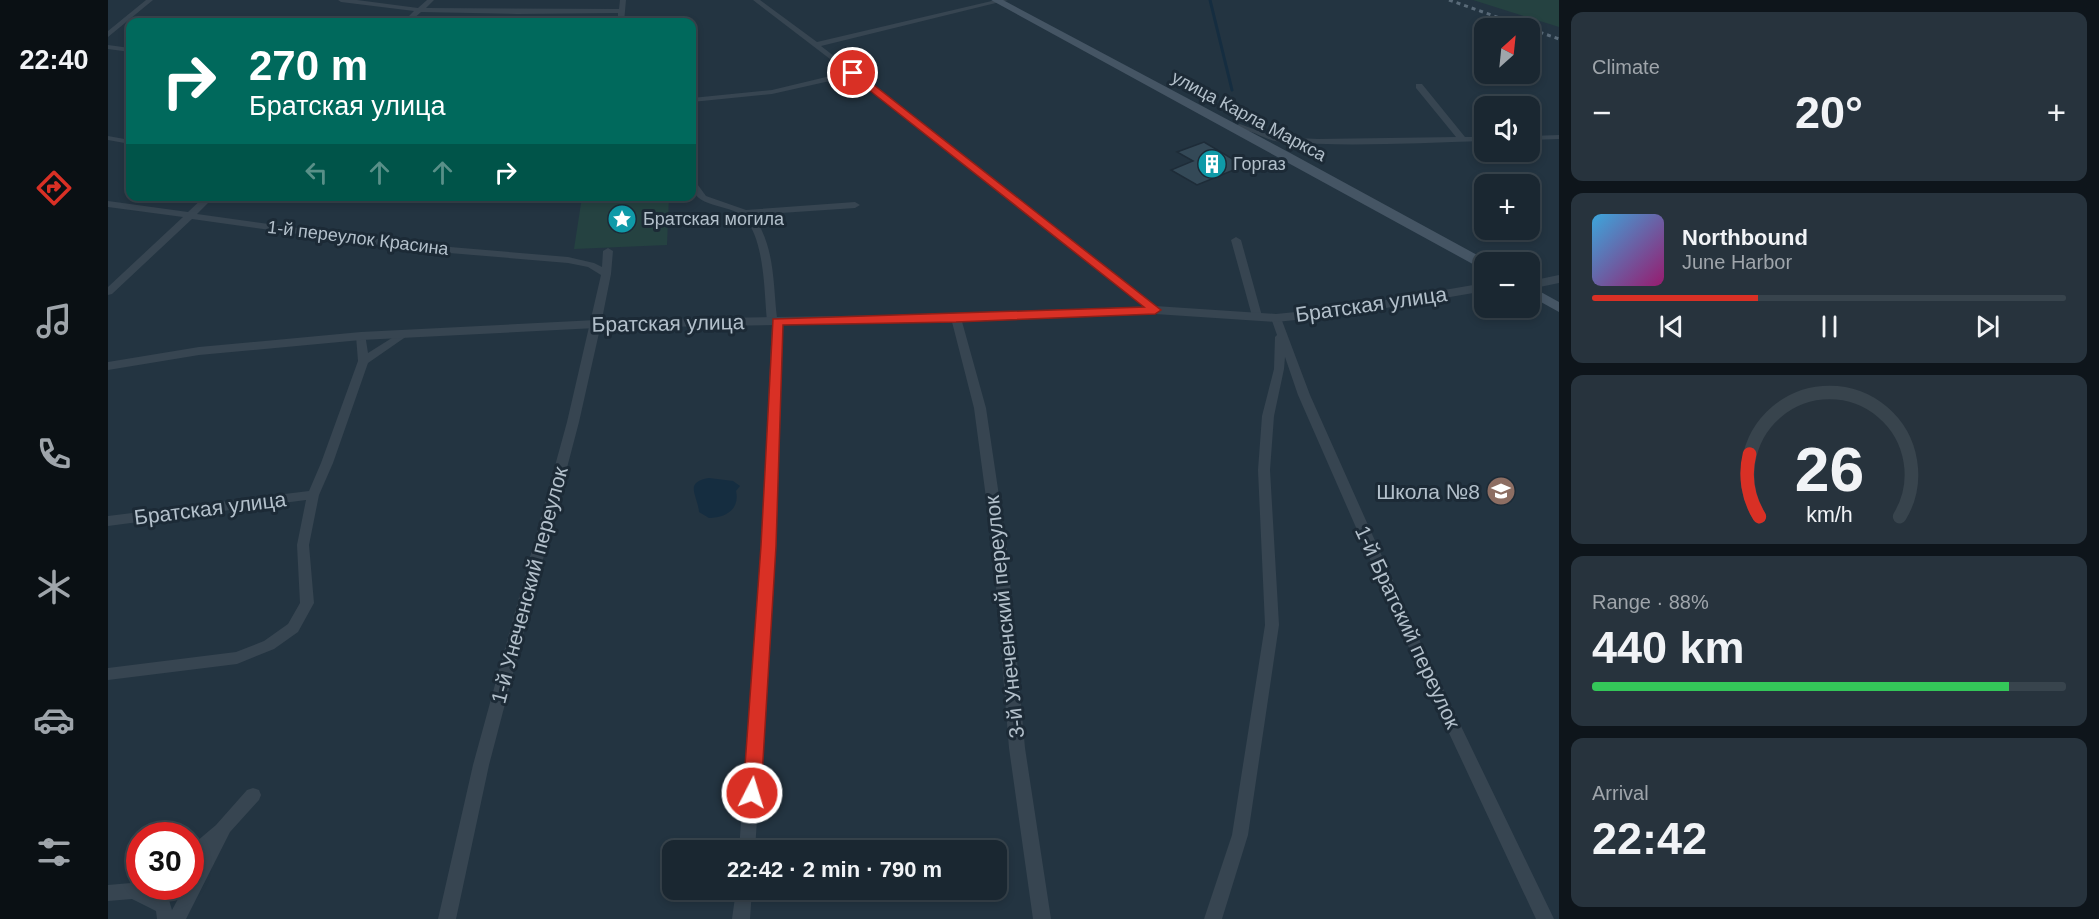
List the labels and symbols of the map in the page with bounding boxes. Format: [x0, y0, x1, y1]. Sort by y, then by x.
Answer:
north arrow [1474, 18, 1540, 84]
pin [827, 47, 878, 98]
street label: улица Карла Маркса [1168, 67, 1331, 166]
building icon: Горгаз [1196, 148, 1228, 180]
place label: Горгаз [1233, 154, 1286, 174]
place icon: Братская могила [606, 203, 638, 235]
place label: Братская могила [643, 209, 785, 229]
street label: 1-й переулок Красина [266, 217, 451, 259]
street label: Братская улица [1294, 282, 1449, 326]
street label: Братская улица [591, 310, 745, 336]
street label: 1-й Унеченский переулок [486, 463, 572, 706]
school or university icon: Школа №8 [1485, 475, 1517, 507]
place label: Школа №8 [1376, 480, 1480, 503]
street label: Братская улица [133, 487, 288, 529]
street label: 3-й Унеченский переулок [980, 494, 1028, 740]
street label: 1-й Братский переулок [1351, 522, 1465, 733]
position arrow [720, 761, 784, 825]
speed limit sign: 30 [126, 822, 204, 900]

